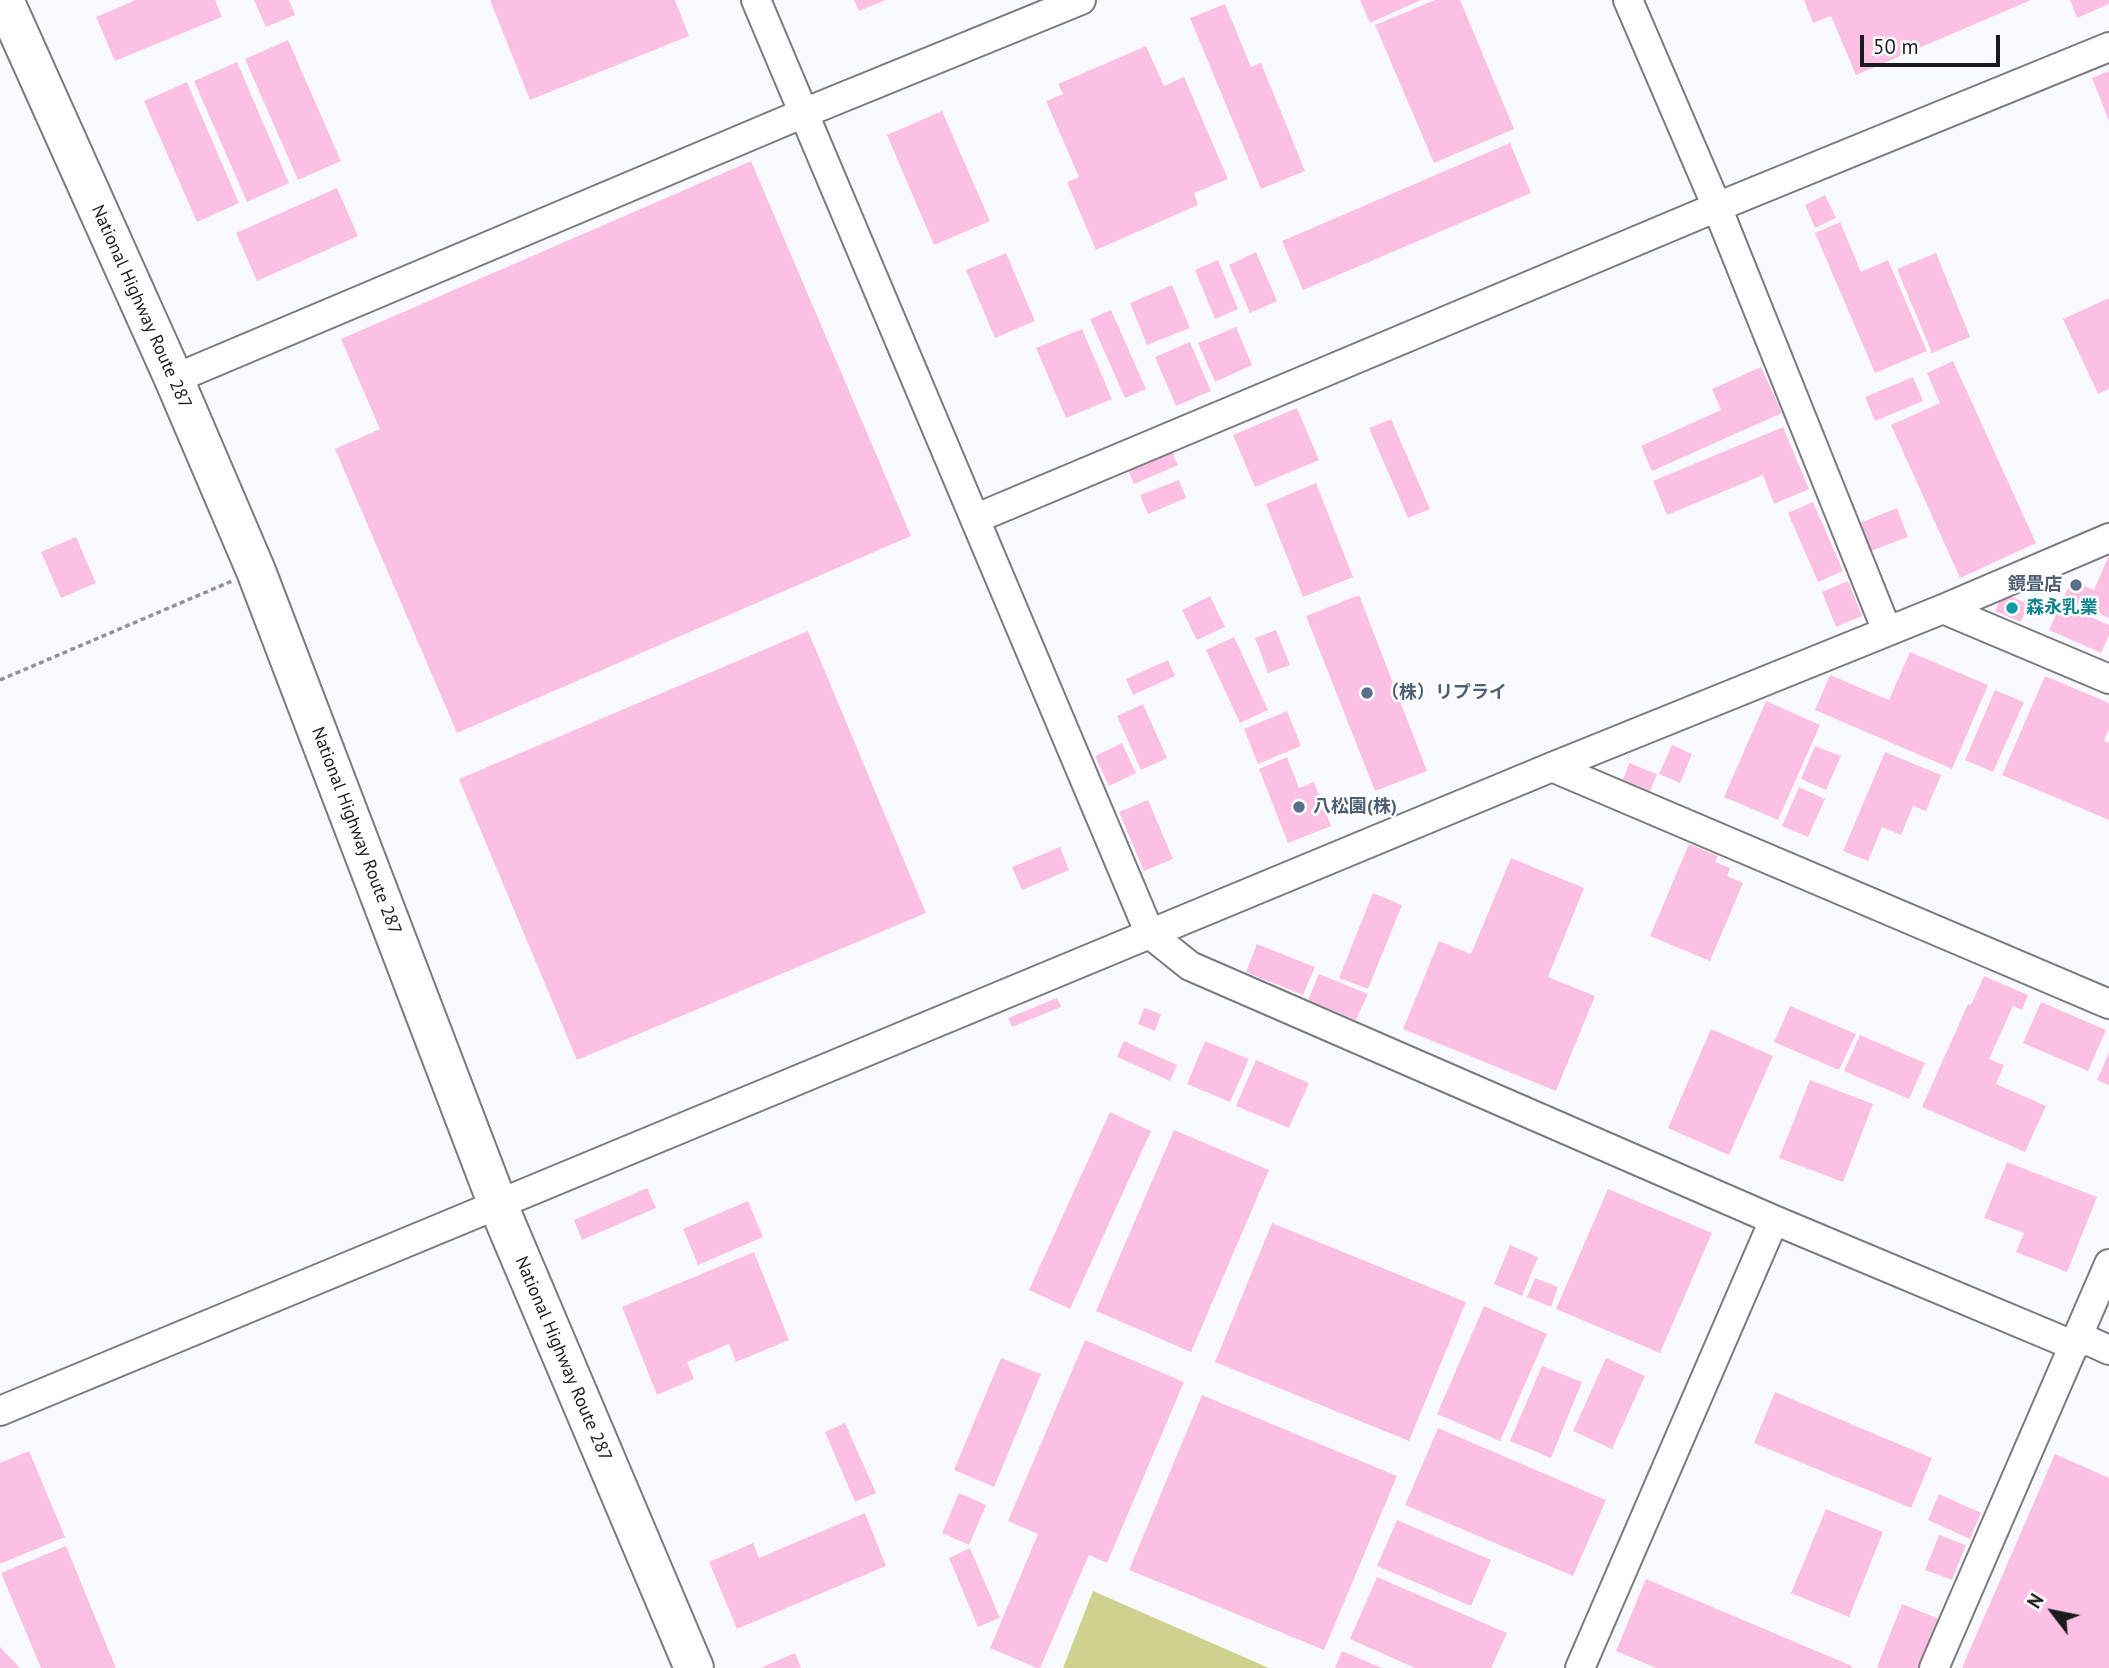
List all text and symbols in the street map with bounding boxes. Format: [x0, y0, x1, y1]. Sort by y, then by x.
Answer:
scale bar [1864, 21, 2004, 65]
text: 50 m [1873, 33, 1919, 60]
street label: National Highway Route 287 [86, 202, 196, 412]
place label: 鏡畳店 [2008, 574, 2062, 596]
marker: 鏡畳店 [2068, 577, 2084, 593]
place label: 森永乳業 [2026, 597, 2098, 619]
marker: 森永乳業 [2004, 600, 2020, 616]
place label: （株）リプライ [1381, 682, 1507, 704]
marker: （株）リプライ [1359, 685, 1375, 701]
street label: National Highway Route 287 [306, 724, 406, 938]
place label: 八松園(株) [1313, 796, 1397, 818]
marker: 八松園(株) [1291, 799, 1307, 815]
street label: National Highway Route 287 [510, 1253, 616, 1465]
north arrow [2018, 1577, 2088, 1647]
text: N [2022, 1589, 2049, 1613]

